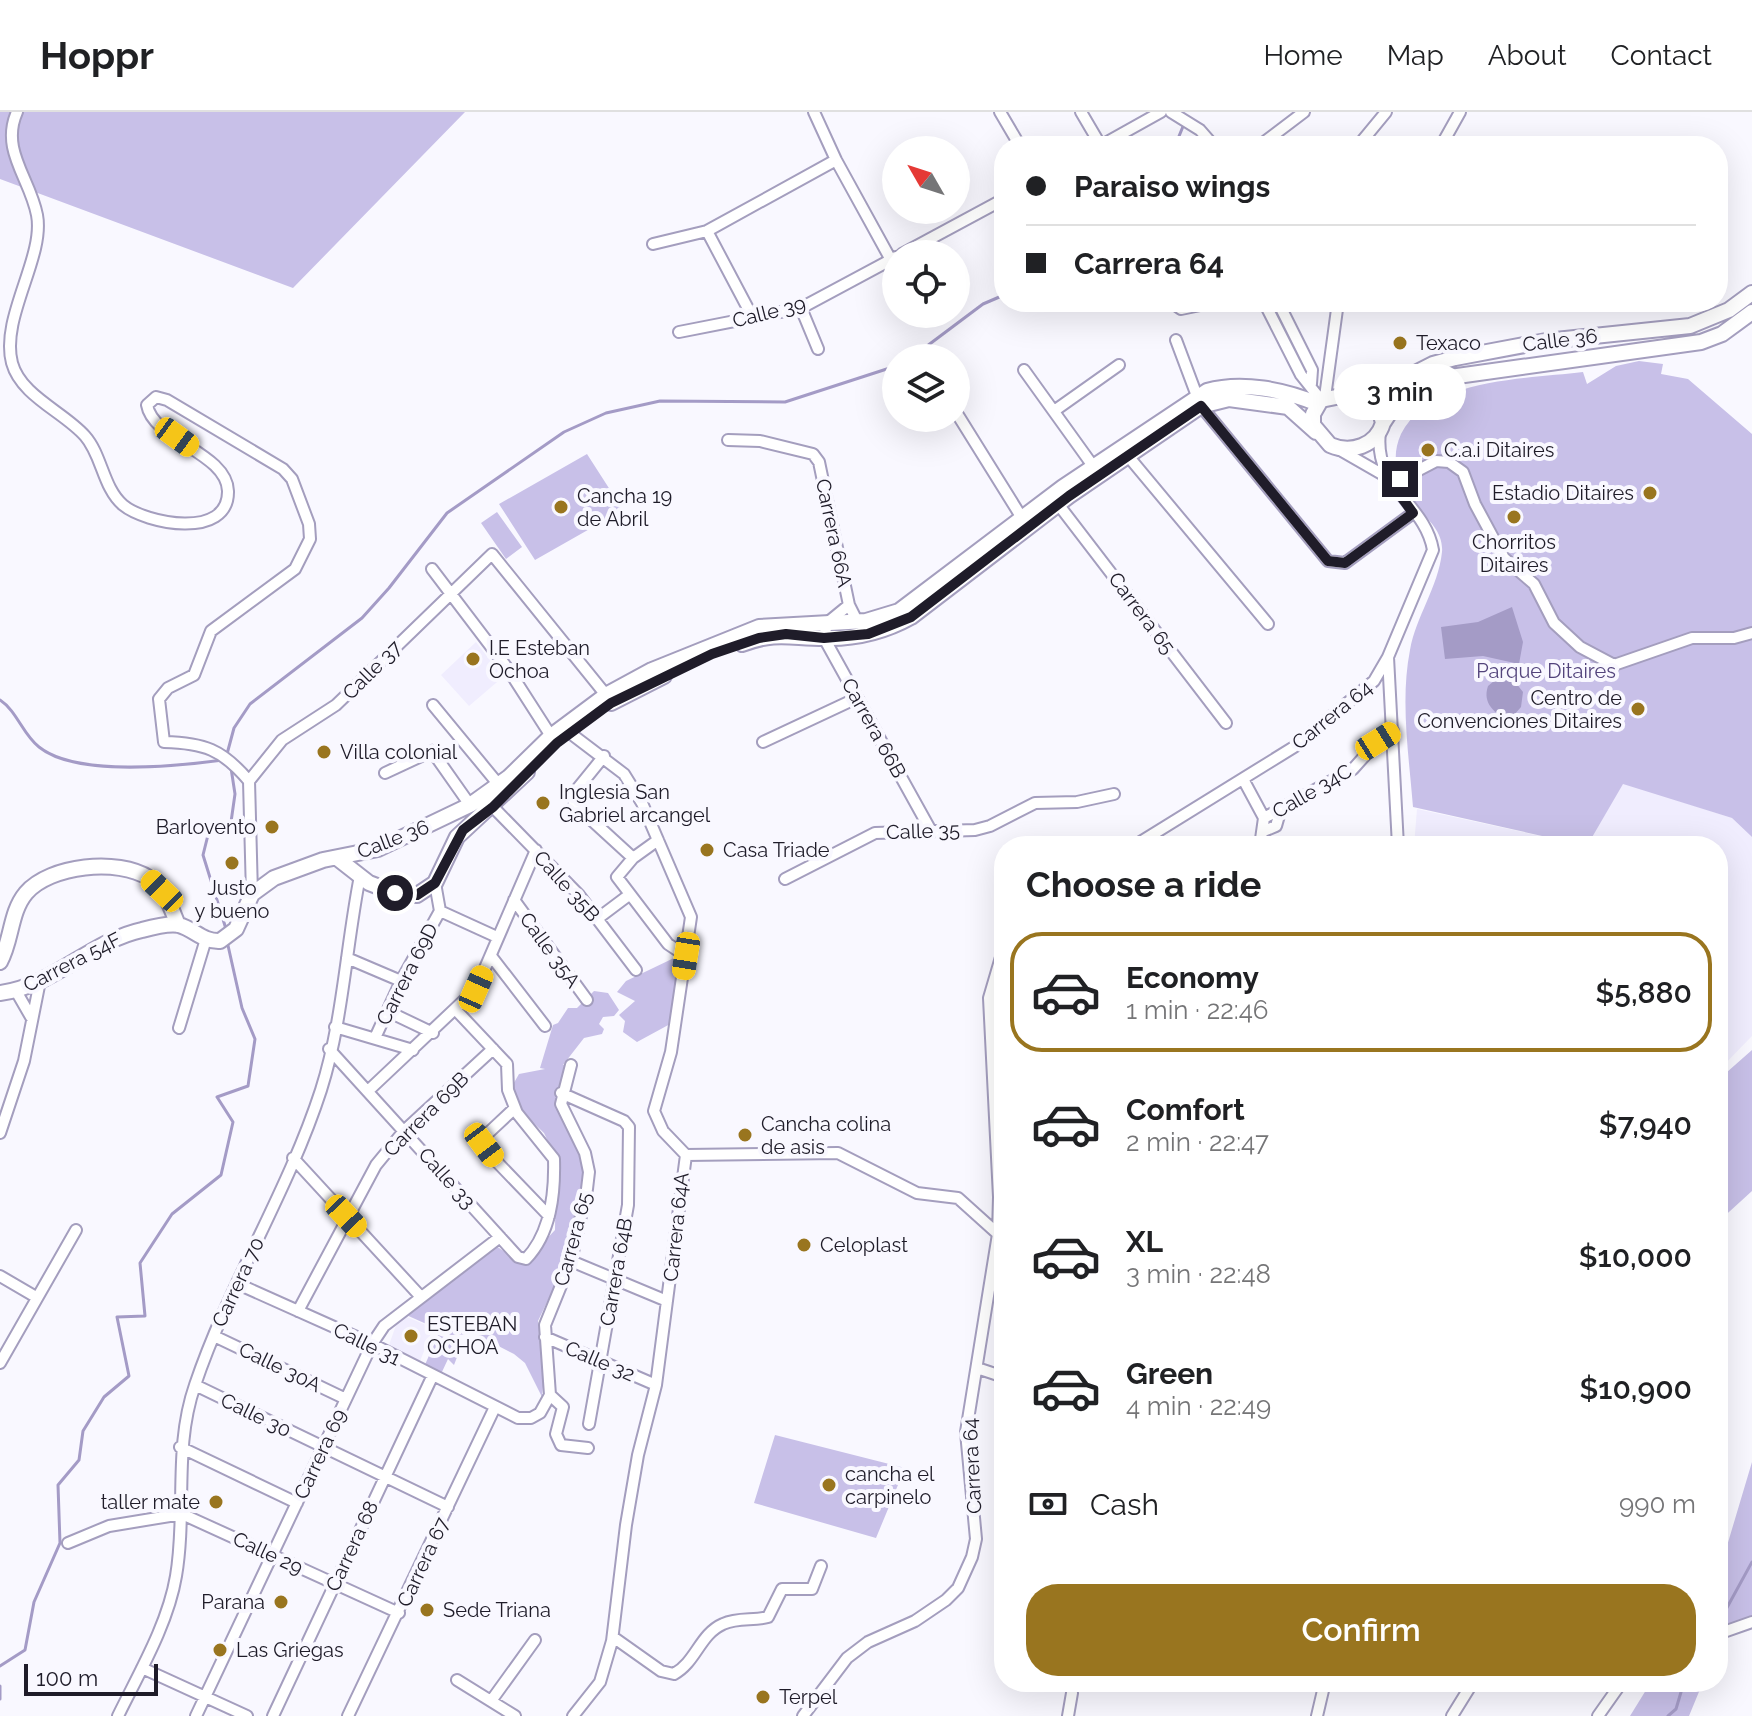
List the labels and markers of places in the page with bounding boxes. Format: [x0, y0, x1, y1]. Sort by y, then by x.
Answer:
place label: Texaco [1416, 331, 1481, 355]
marker: Texaco [1391, 334, 1409, 352]
place label: C.a.i Ditaires [1444, 438, 1554, 462]
marker: C.a.i Ditaires [1419, 441, 1437, 459]
place label: Estadio Ditaires [1492, 481, 1634, 505]
place label: Cancha 19 de Abril [577, 484, 672, 531]
marker: Estadio Ditaires [1641, 484, 1659, 502]
marker: Cancha 19 de Abril [552, 498, 570, 516]
marker: Chorritos Ditaires [1505, 508, 1523, 526]
place label: Chorritos Ditaires [1472, 530, 1556, 577]
place label: I.E Esteban Ochoa [489, 636, 590, 683]
marker: I.E Esteban Ochoa [464, 650, 482, 668]
place label: Centro de Convenciones Ditaires [1417, 686, 1622, 733]
marker: Centro de Convenciones Ditaires [1629, 700, 1647, 718]
place label: Villa colonial [340, 740, 458, 764]
marker: Villa colonial [315, 743, 333, 761]
place label: Inglesia San Gabriel arcangel [559, 780, 711, 827]
marker: Inglesia San Gabriel arcangel [534, 794, 552, 812]
place label: Barlovento [156, 815, 256, 839]
marker: Barlovento [263, 818, 281, 836]
place label: Casa Triade [723, 838, 830, 862]
marker: Casa Triade [698, 841, 716, 859]
marker: Justo y bueno [223, 854, 241, 872]
place label: Justo y bueno [195, 876, 270, 923]
place label: Cancha colina de asis [761, 1112, 891, 1159]
marker: Cancha colina de asis [736, 1126, 754, 1144]
place label: Celoplast [820, 1233, 908, 1257]
marker: Celoplast [795, 1236, 813, 1254]
place label: ESTEBAN OCHOA [427, 1312, 518, 1359]
marker: ESTEBAN OCHOA [402, 1327, 420, 1345]
place label: cancha el carpinelo [845, 1462, 935, 1509]
marker: cancha el carpinelo [820, 1476, 838, 1494]
place label: taller mate [101, 1490, 200, 1514]
marker: taller mate [207, 1493, 225, 1511]
place label: Parana [201, 1590, 265, 1614]
marker: Parana [272, 1593, 290, 1611]
place label: Sede Triana [443, 1598, 551, 1622]
marker: Sede Triana [418, 1601, 436, 1619]
place label: Las Griegas [236, 1638, 344, 1662]
marker: Las Griegas [211, 1641, 229, 1659]
place label: Terpel [779, 1685, 838, 1709]
marker: Terpel [754, 1688, 772, 1706]

